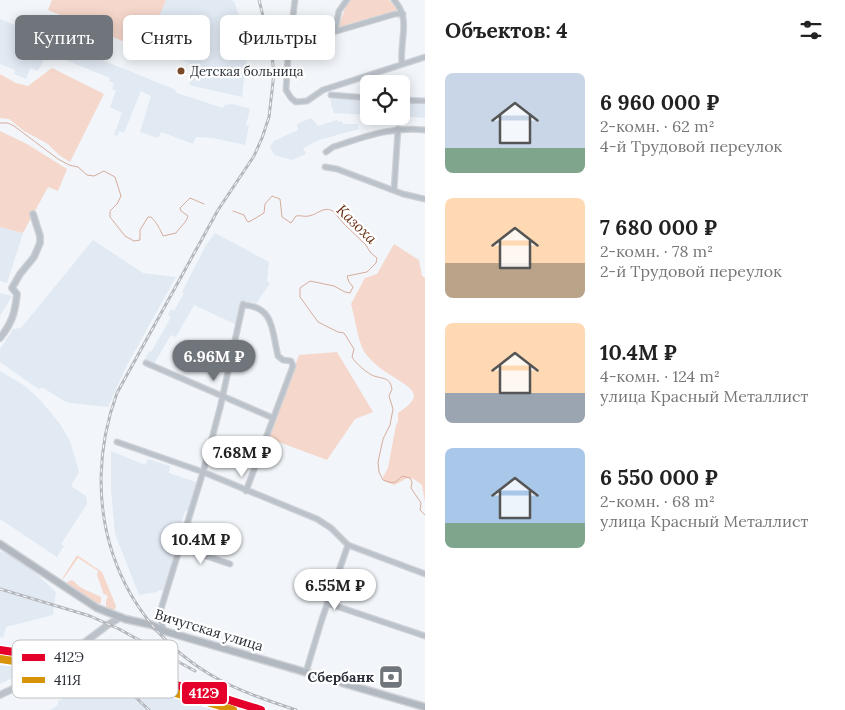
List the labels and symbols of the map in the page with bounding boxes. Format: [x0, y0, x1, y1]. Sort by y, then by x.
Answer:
place label: Детская больница [190, 63, 304, 80]
marker: Детская больница [176, 66, 186, 76]
water label: Казоха [333, 200, 382, 248]
pin: 6.96M ₽ [168, 340, 260, 382]
pin: 7.68M ₽ [196, 436, 288, 478]
pin: 10.4M ₽ [155, 522, 247, 565]
pin: 6.55M ₽ [289, 568, 381, 611]
street label: Вичугская улица [153, 605, 265, 655]
legend [12, 640, 178, 698]
text: 412Э [54, 648, 84, 666]
bank icon: Сбербанк [378, 664, 404, 690]
place label: Сбербанк [308, 668, 375, 686]
text: 411Я [54, 671, 81, 689]
line badge: 412Э [181, 681, 228, 705]
text: 412Э [189, 684, 220, 702]

